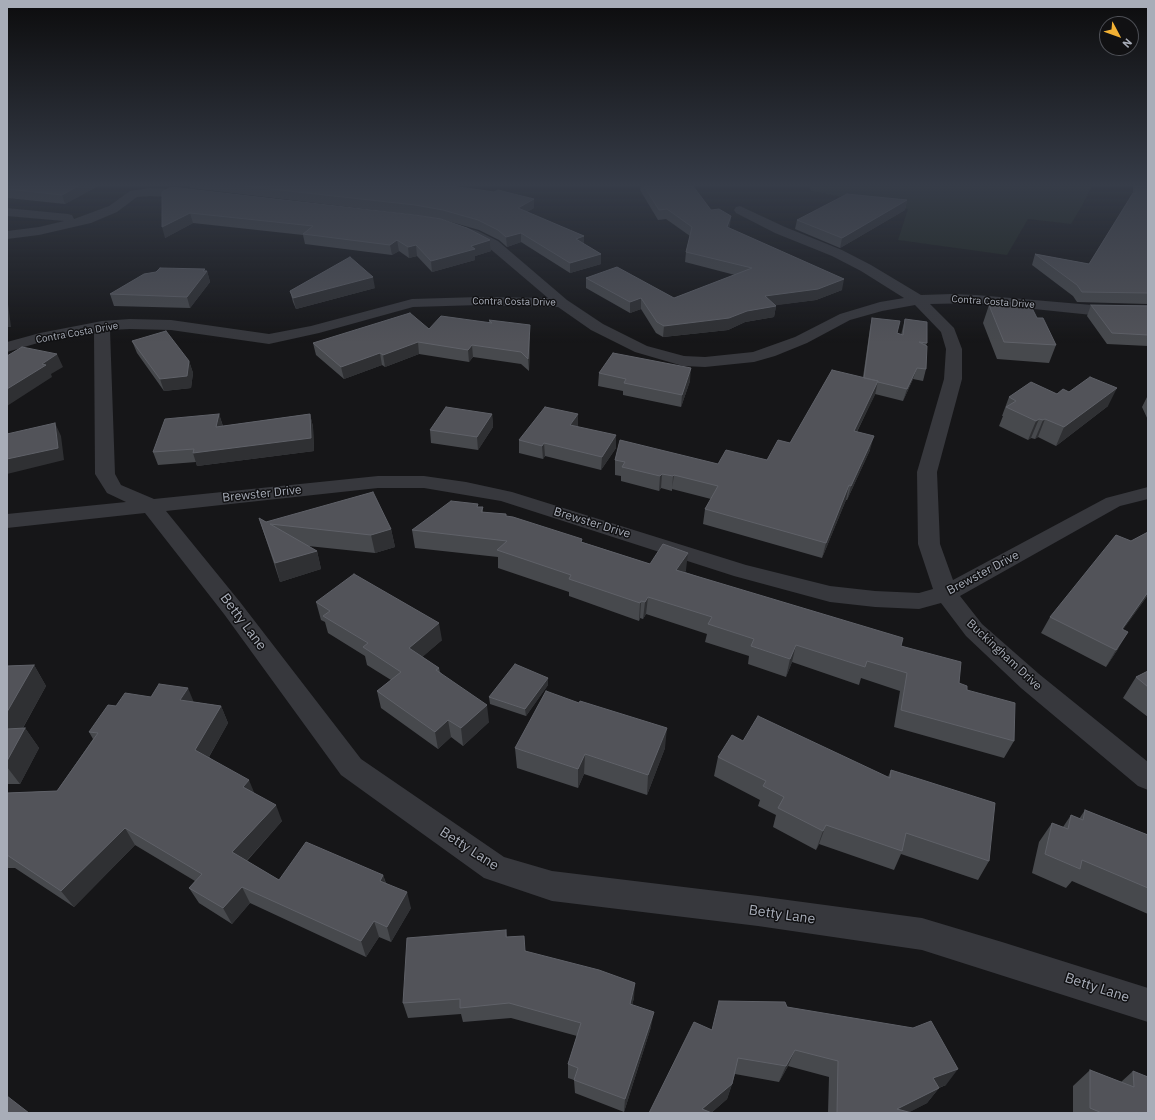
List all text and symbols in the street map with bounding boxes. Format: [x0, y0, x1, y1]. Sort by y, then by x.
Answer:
north arrow [1099, 16, 1139, 56]
text: N [1119, 36, 1135, 51]
street label: Contra Costa Drive [951, 293, 1035, 311]
street label: Contra Costa Drive [472, 295, 556, 309]
street label: Contra Costa Drive [35, 320, 119, 346]
street label: Brewster Drive [222, 483, 302, 505]
street label: Brewster Drive [552, 504, 632, 542]
street label: Brewster Drive [945, 548, 1021, 598]
street label: Betty Lane [216, 590, 270, 654]
street label: Buckingham Drive [963, 616, 1045, 694]
street label: Betty Lane [436, 824, 502, 874]
street label: Betty Lane [748, 902, 816, 928]
street label: Betty Lane [1063, 970, 1131, 1006]

